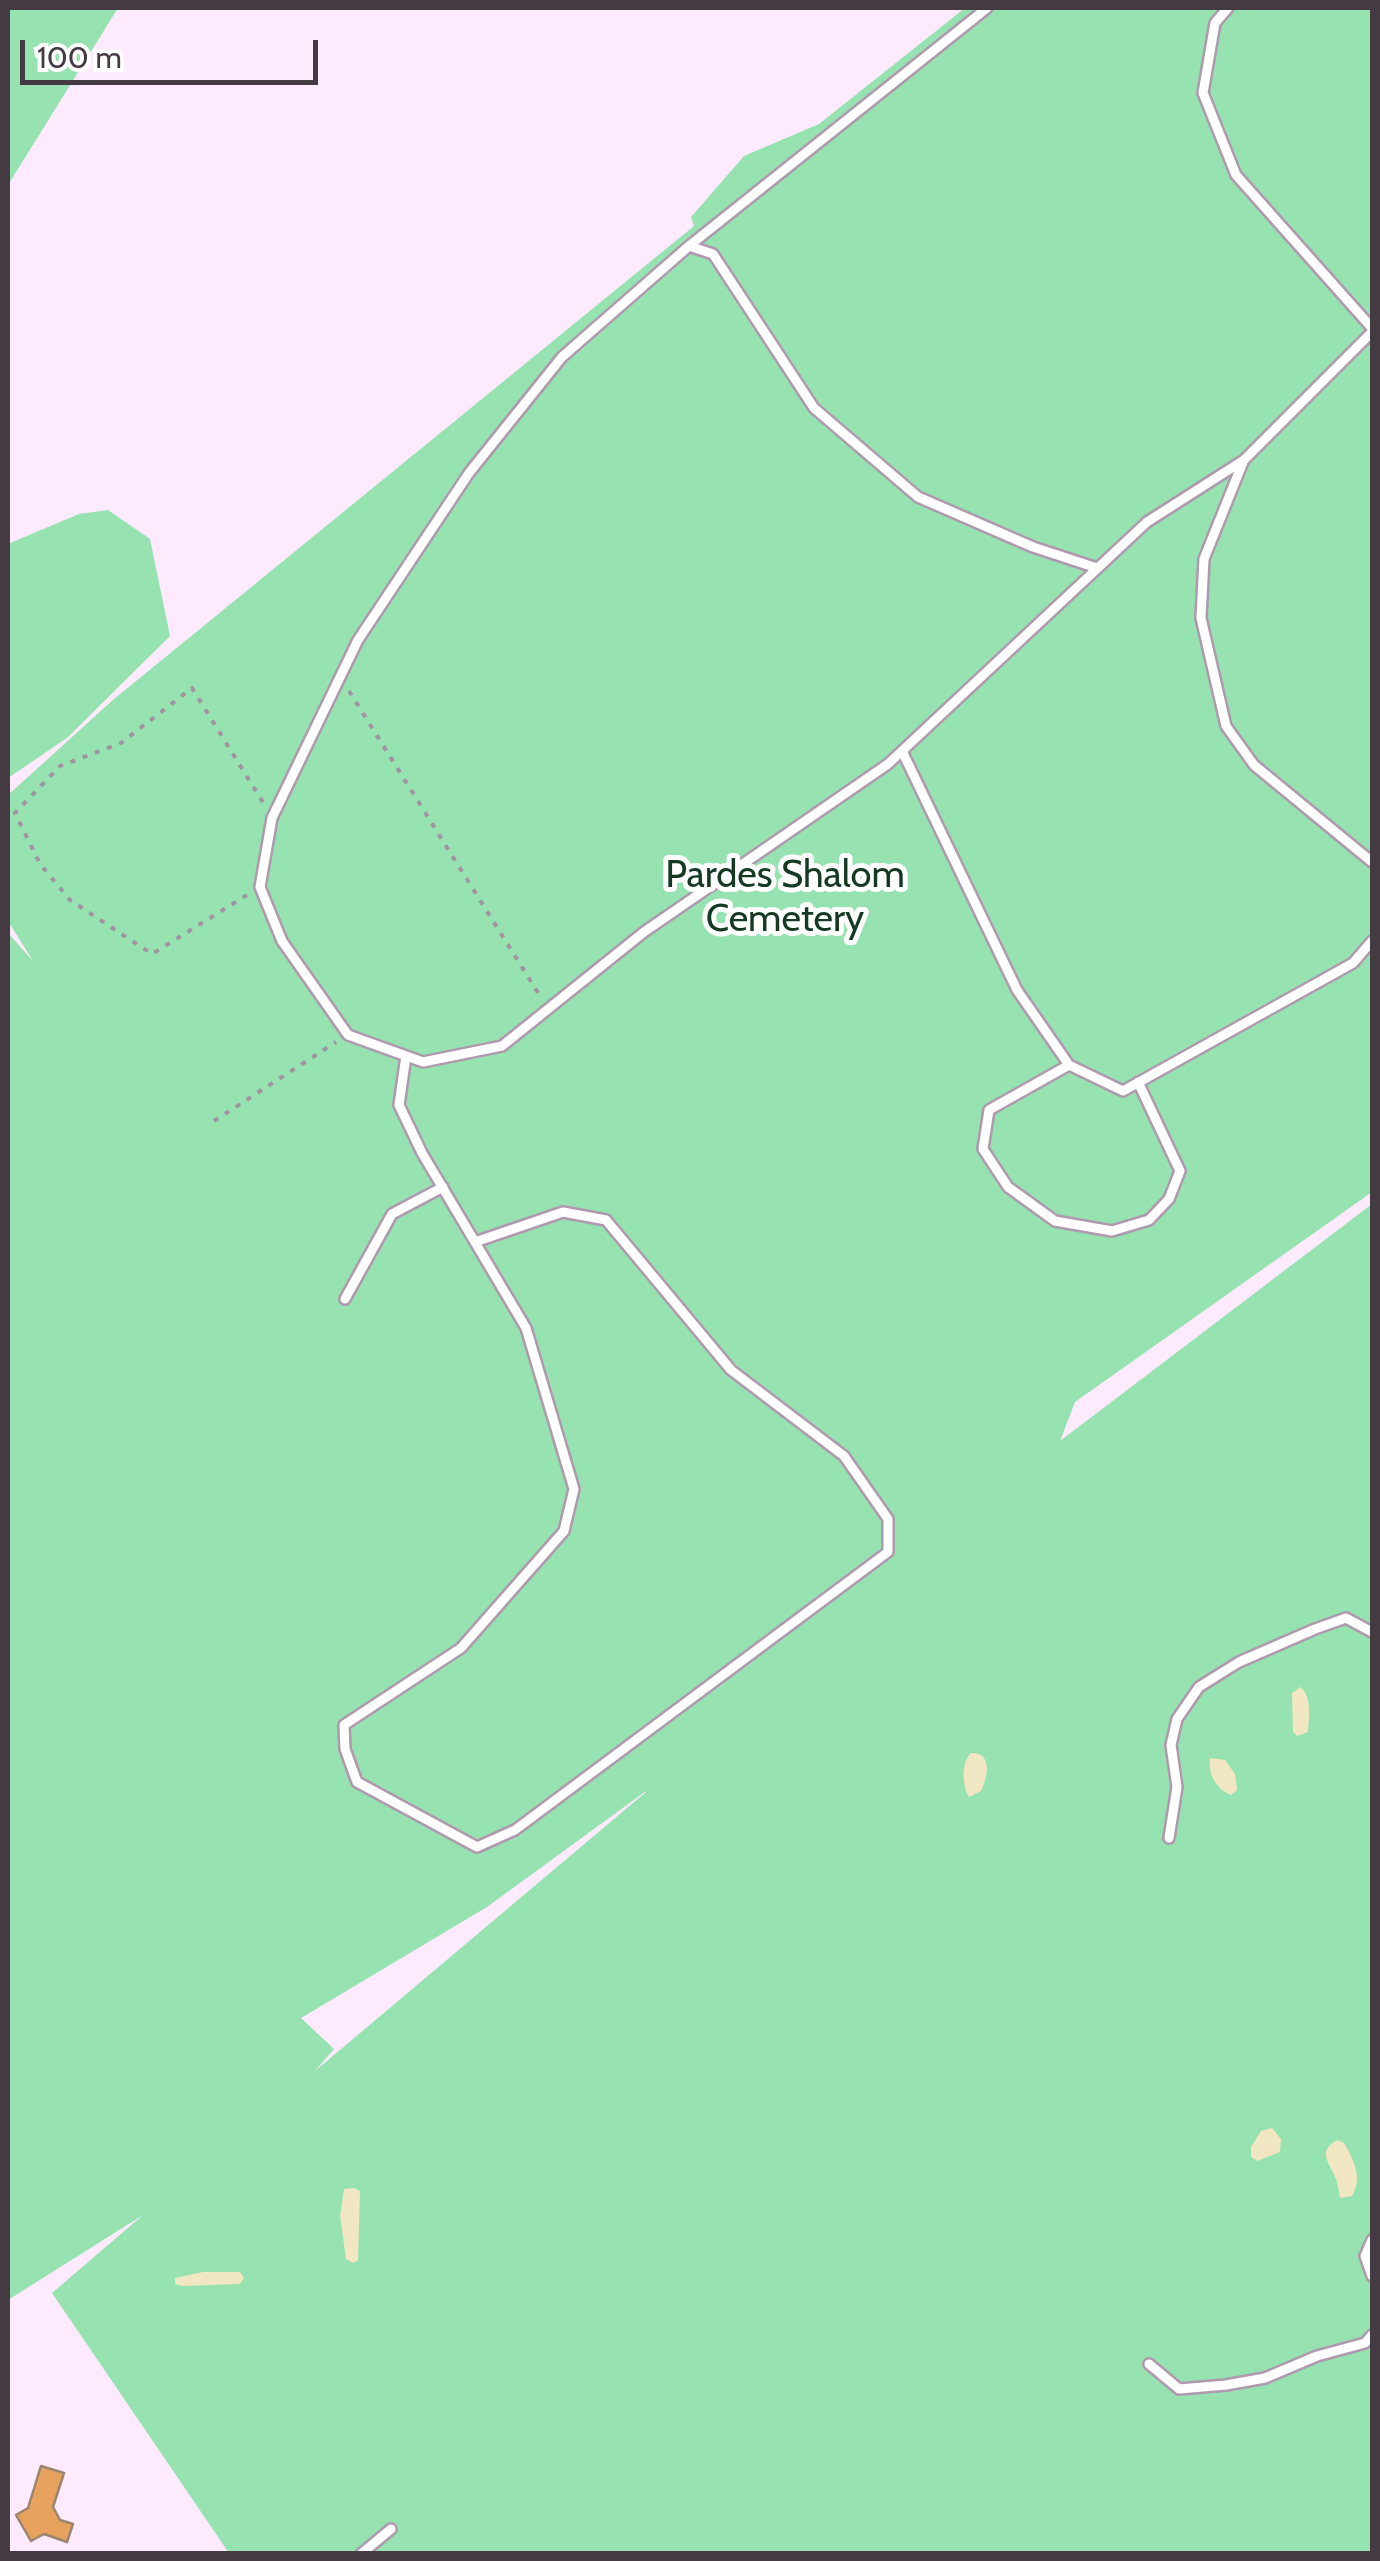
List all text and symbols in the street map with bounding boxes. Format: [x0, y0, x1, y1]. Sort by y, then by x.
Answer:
scale bar [25, 20, 322, 82]
text: 100 m [37, 39, 122, 76]
park label: Pardes Shalom Cemetery [665, 853, 905, 942]

